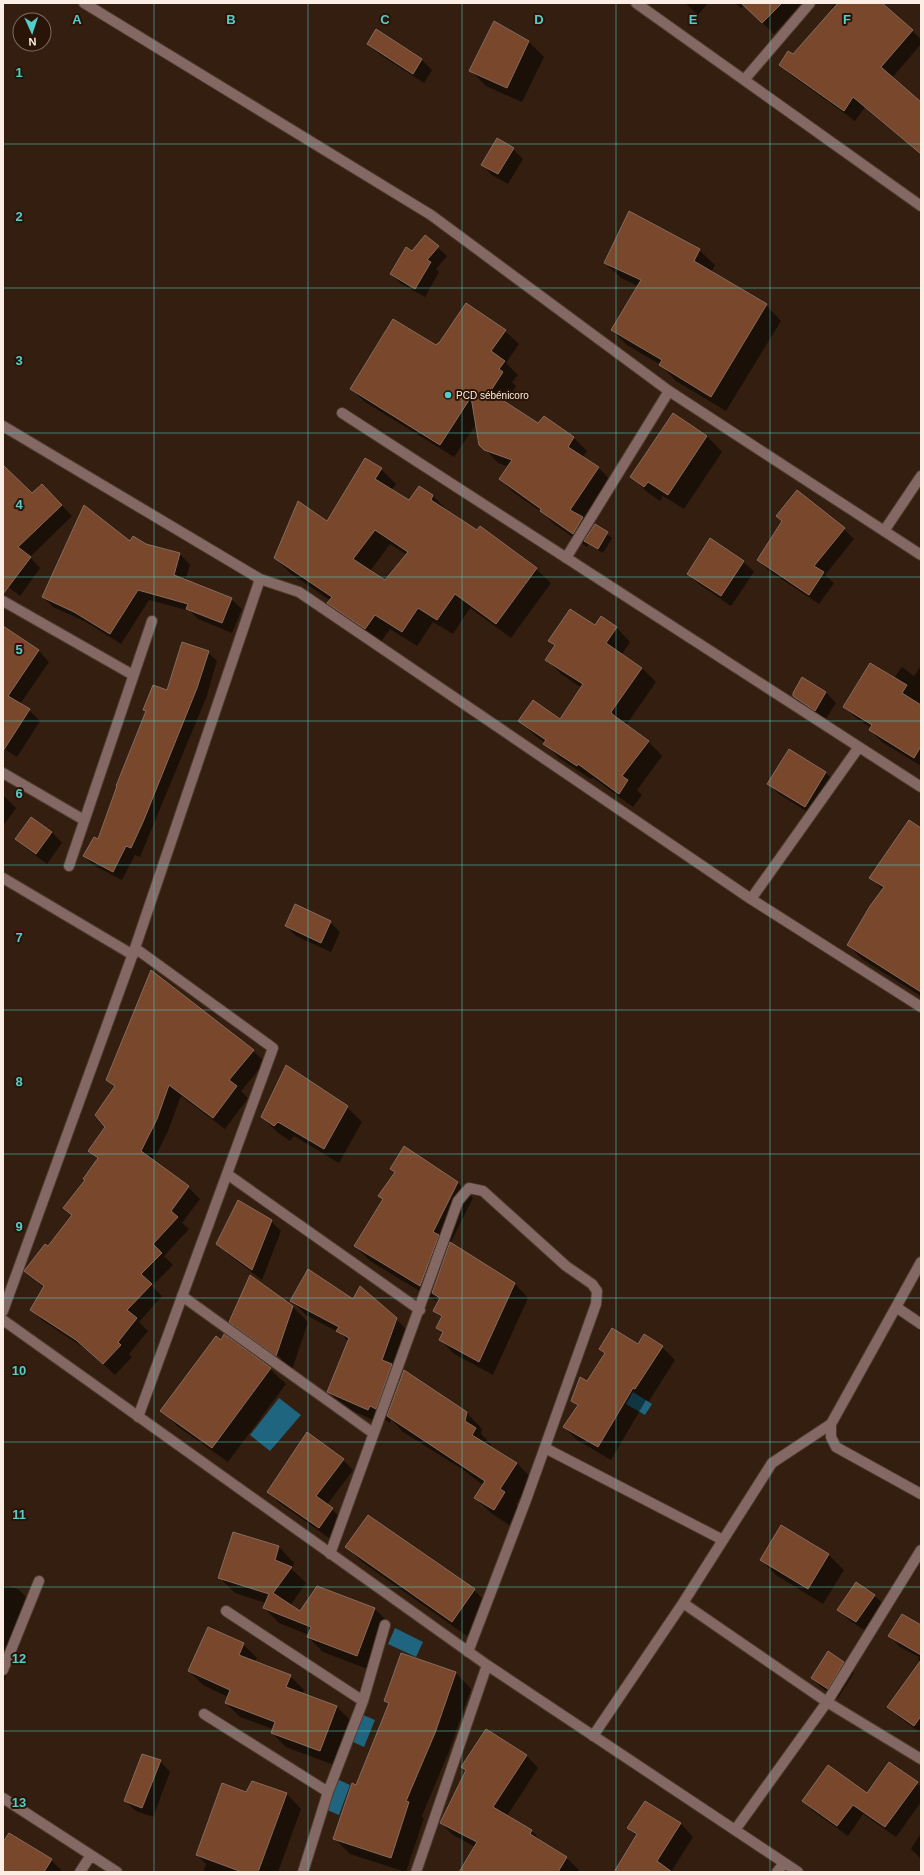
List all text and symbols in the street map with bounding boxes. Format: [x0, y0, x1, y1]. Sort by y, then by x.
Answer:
north arrow [12, 12, 52, 52]
text: A [72, 12, 82, 27]
text: B [226, 12, 236, 27]
text: C [380, 12, 390, 27]
text: D [534, 12, 544, 27]
text: E [689, 12, 698, 27]
text: F [843, 12, 851, 27]
text: N [28, 36, 37, 48]
text: 1 [15, 65, 23, 80]
text: 2 [15, 209, 23, 224]
text: 3 [15, 353, 23, 368]
marker: PCD sébénicoro [443, 390, 453, 400]
place label: PCD sébénicoro [456, 390, 529, 401]
text: 4 [15, 497, 23, 512]
text: 5 [15, 642, 23, 657]
text: 6 [15, 786, 23, 801]
text: 7 [15, 930, 23, 945]
text: 8 [15, 1074, 23, 1089]
text: 9 [15, 1219, 23, 1234]
text: 10 [12, 1363, 26, 1378]
text: 11 [12, 1507, 26, 1522]
text: 12 [12, 1651, 26, 1666]
text: 13 [12, 1795, 26, 1810]

